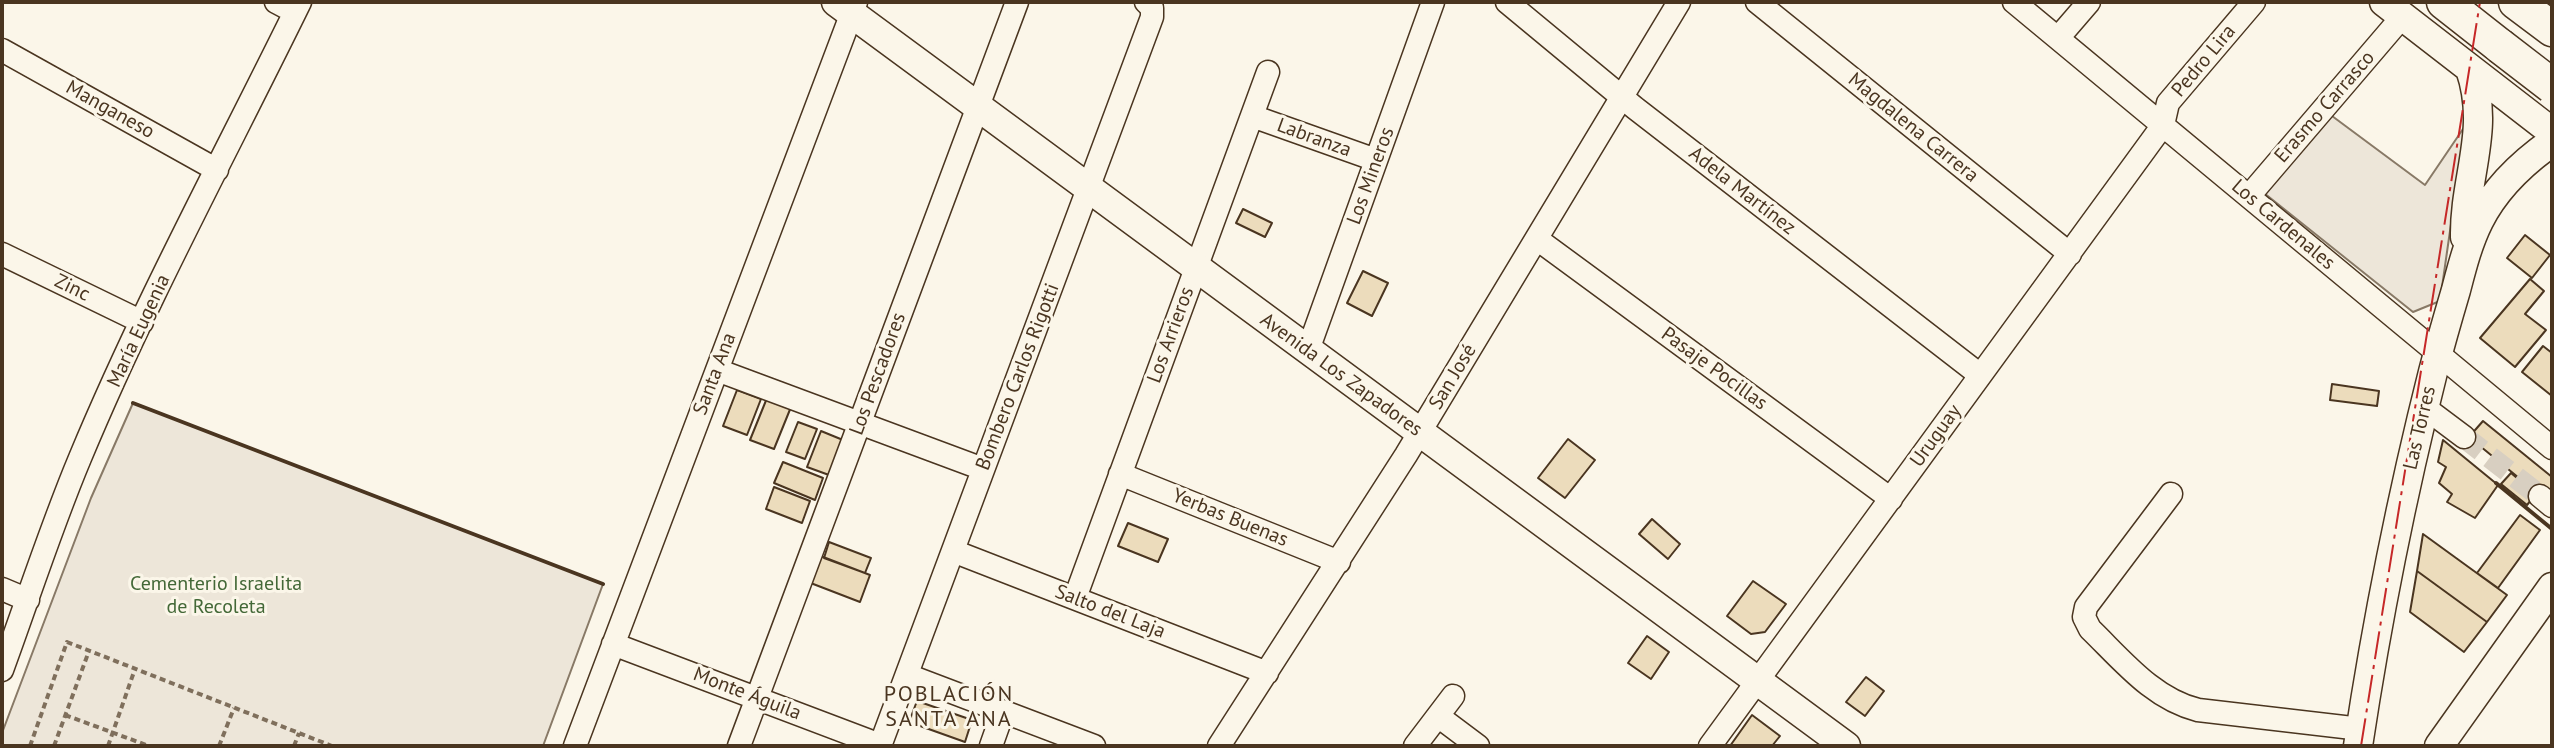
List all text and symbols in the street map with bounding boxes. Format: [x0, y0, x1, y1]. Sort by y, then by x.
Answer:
street label: Pedro Lira [2167, 20, 2241, 102]
street label: Erasmo Carrasco [2270, 46, 2380, 168]
street label: Magdalena Carrera [1843, 68, 1983, 188]
street label: Manganeso [62, 76, 158, 144]
street label: Labranza [1274, 114, 1354, 162]
street label: Los Mineros [1342, 124, 1400, 228]
street label: Adela Martínez [1684, 142, 1800, 240]
street label: Los Cardenales [2226, 175, 2340, 275]
street label: Zinc [50, 269, 94, 307]
street label: María Eugenia [102, 271, 176, 391]
street label: Bombero Carlos Rigotti [971, 280, 1065, 474]
street label: Los Arrieros [1143, 284, 1199, 386]
street label: Avenida Los Zapadores [1255, 308, 1427, 442]
street label: Los Pescadores [845, 310, 911, 438]
street label: Pasaje Pocillas [1656, 323, 1772, 415]
street label: Santa Ana [688, 330, 742, 418]
street label: San José [1424, 340, 1482, 414]
street label: Las Torres [2399, 384, 2441, 472]
street label: Uruguay [1905, 400, 1967, 472]
street label: Yerbas Buenas [1169, 484, 1291, 552]
park label: Cementerio Israelita de Recoleta [130, 572, 302, 619]
street label: Salto del Laja [1051, 580, 1169, 644]
street label: Monte Águila [690, 662, 804, 726]
district label: POBLACIÓN SANTA ANA [884, 682, 1014, 734]

